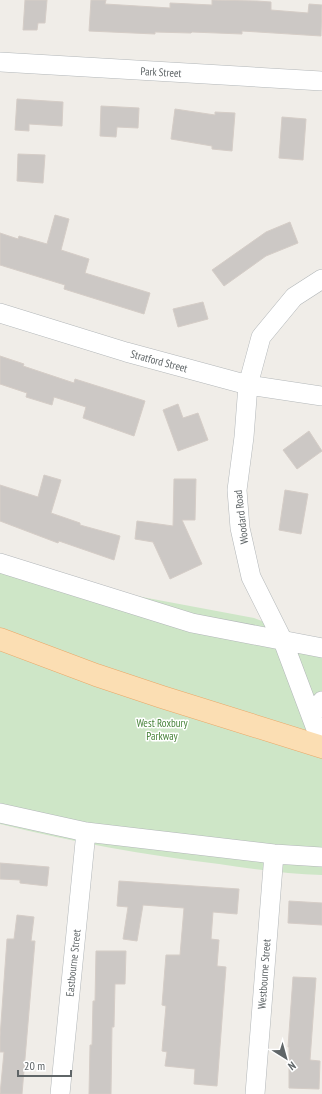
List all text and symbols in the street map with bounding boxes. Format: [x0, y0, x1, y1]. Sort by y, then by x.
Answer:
street label: Park Street [140, 64, 182, 80]
street label: Stratford Street [129, 347, 189, 375]
street label: Woodard Road [231, 489, 251, 545]
park label: West Roxbury Parkway [136, 716, 188, 743]
street label: Eastbourne Street [63, 929, 83, 997]
street label: Westbourne Street [255, 939, 273, 1009]
north arrow [266, 1038, 306, 1078]
scale bar [18, 1052, 71, 1078]
text: 20 m [24, 1058, 45, 1073]
text: N [285, 1059, 299, 1073]

